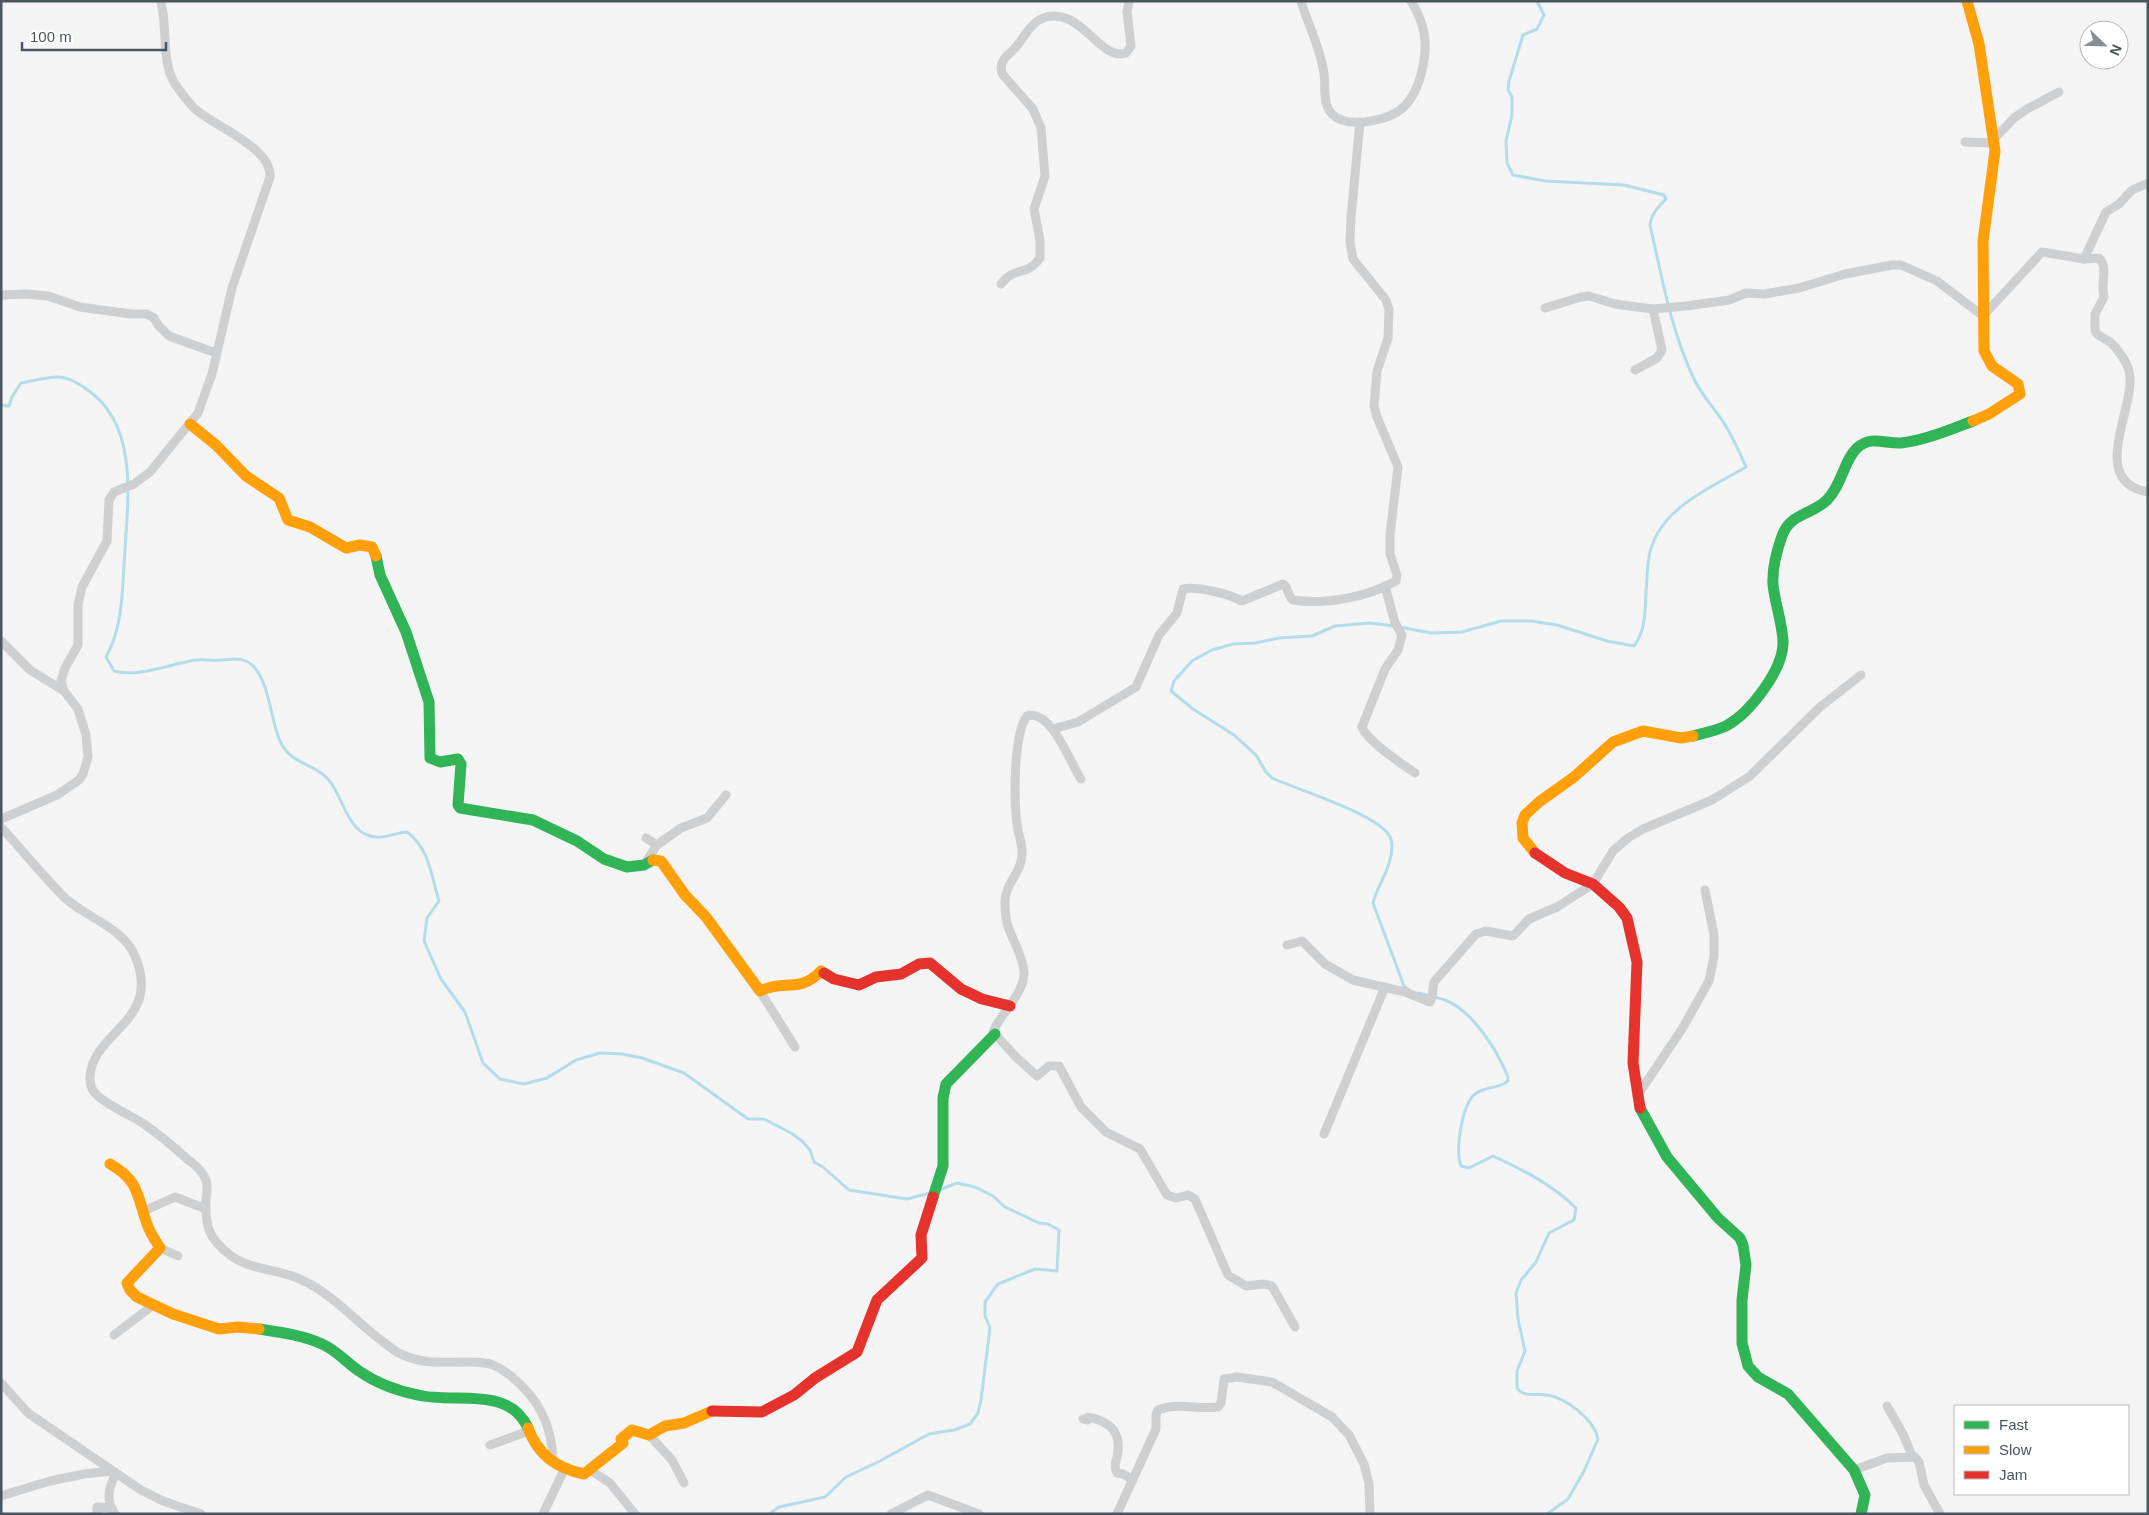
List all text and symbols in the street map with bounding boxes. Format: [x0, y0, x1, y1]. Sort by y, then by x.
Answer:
scale bar [22, 20, 166, 52]
north arrow [2079, 20, 2129, 70]
text: 100 m [30, 28, 72, 45]
text: N [2107, 42, 2125, 58]
legend [1954, 1405, 2129, 1495]
text: Fast [1999, 1416, 2029, 1433]
text: Slow [1999, 1441, 2032, 1458]
text: Jam [1999, 1466, 2027, 1483]

